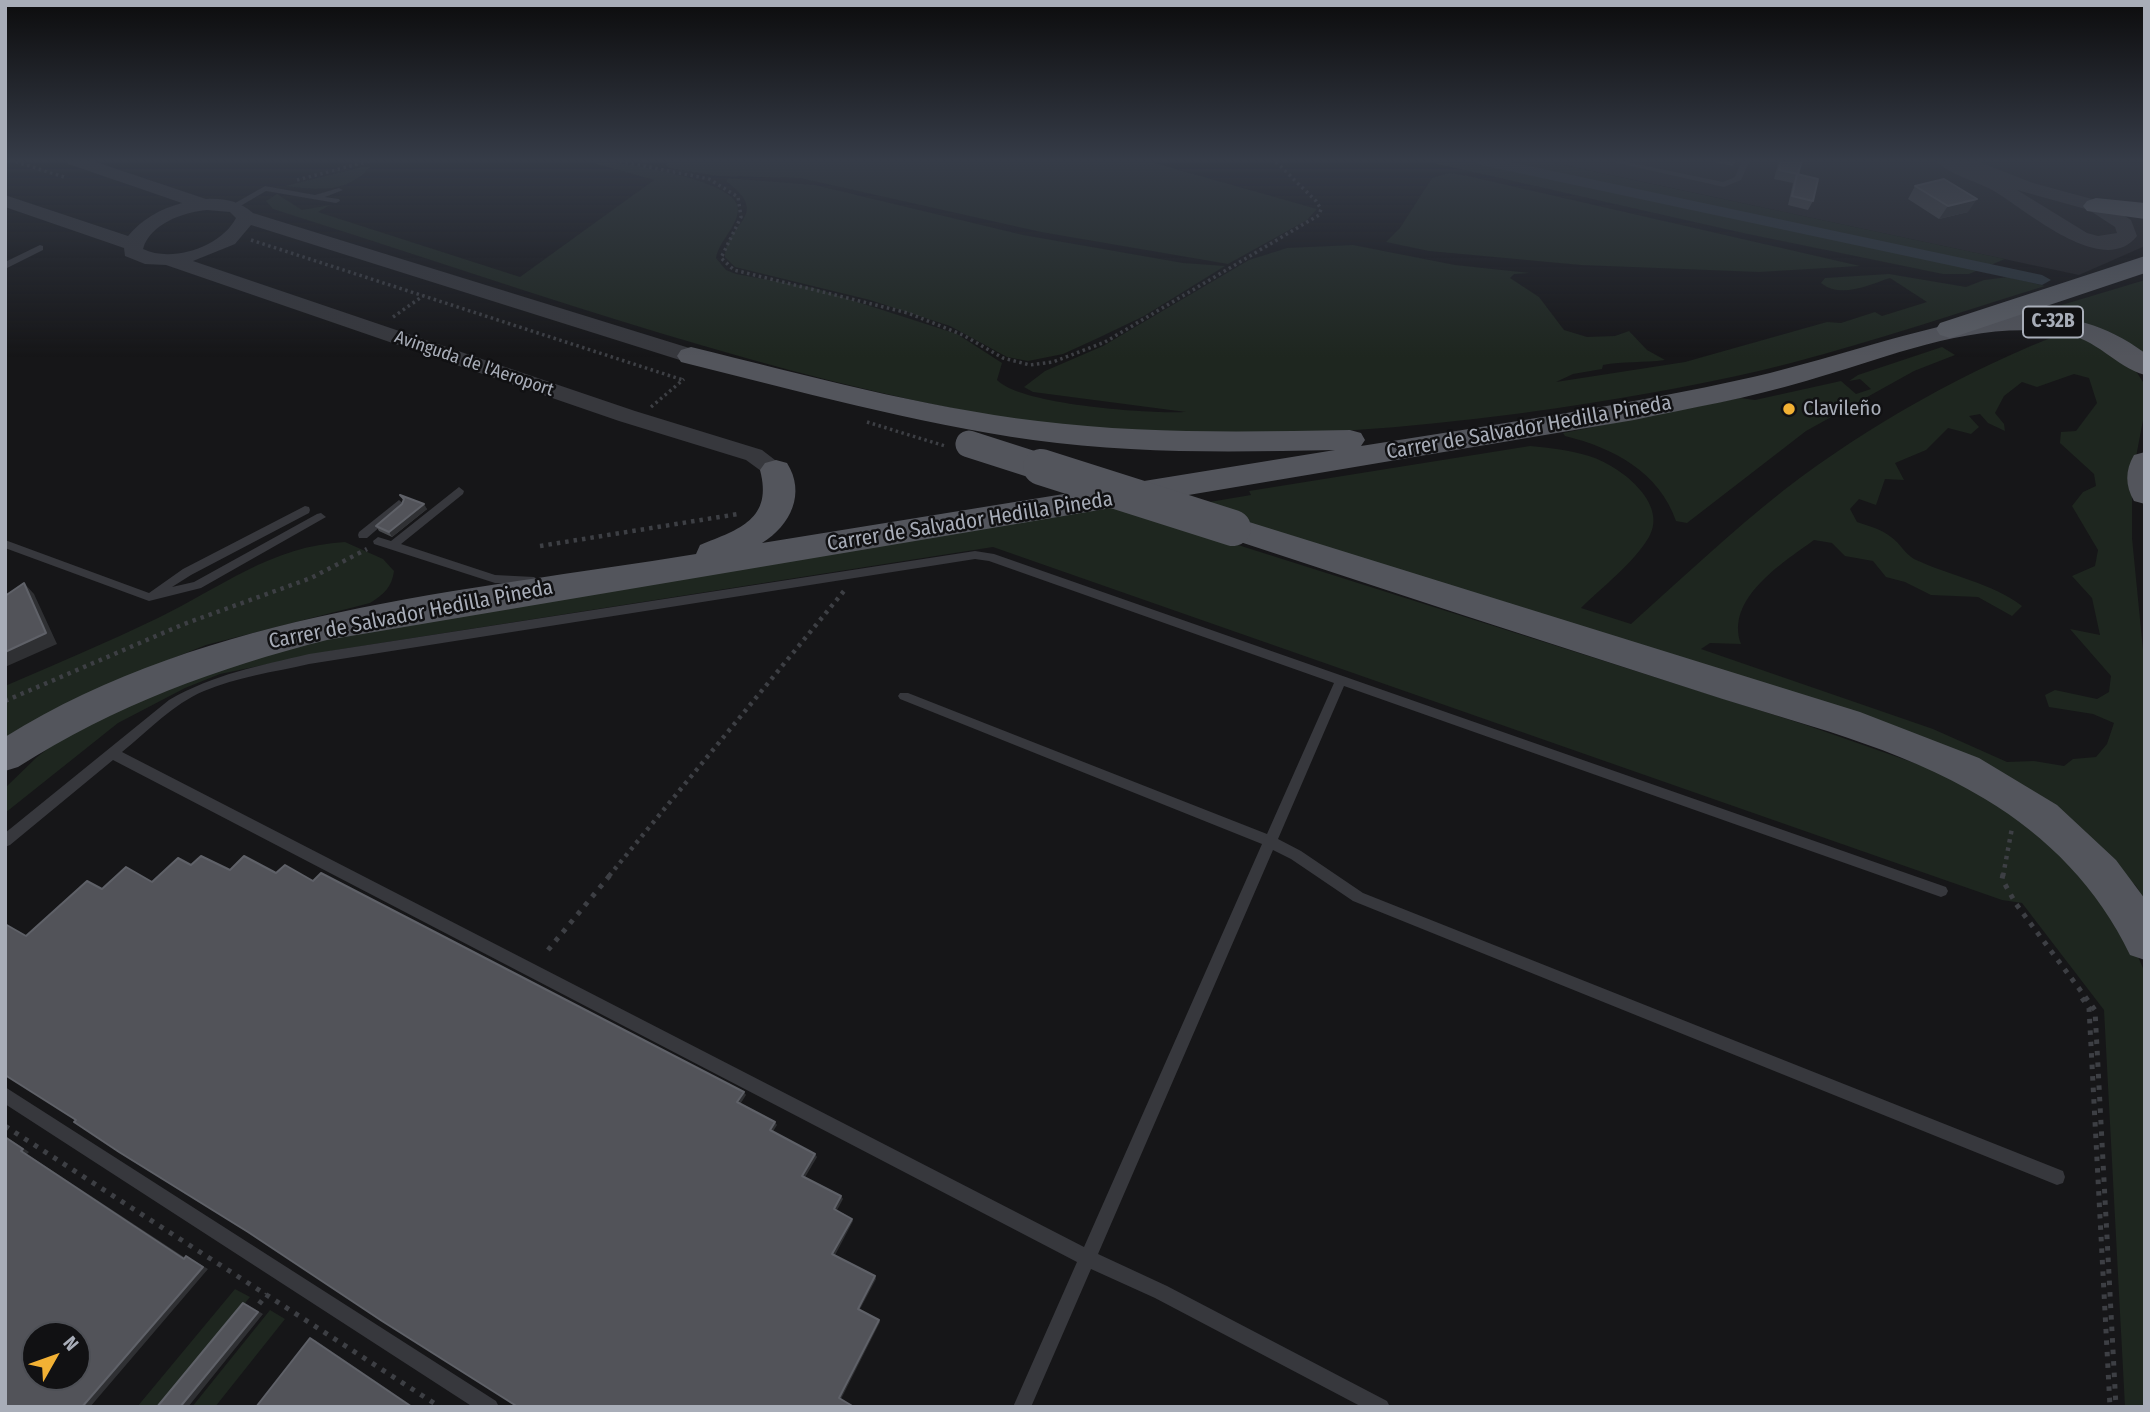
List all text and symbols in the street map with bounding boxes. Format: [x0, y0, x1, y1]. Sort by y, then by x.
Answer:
road number: C-32B [2023, 306, 2083, 338]
street label: Avinguda de l'Aeroport [392, 327, 556, 401]
street label: Carrer de Salvador Hedilla Pineda [1385, 391, 1673, 465]
place label: Clavileño [1803, 396, 1881, 422]
marker: Clavileño [1781, 401, 1797, 417]
street label: Carrer de Salvador Hedilla Pineda [825, 487, 1115, 557]
street label: Carrer de Salvador Hedilla Pineda [267, 575, 555, 655]
north arrow [21, 1321, 91, 1391]
text: N [58, 1332, 83, 1355]

